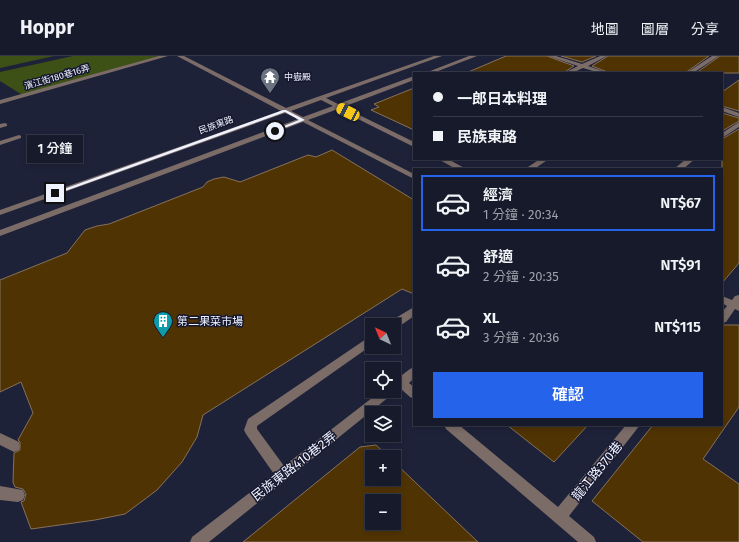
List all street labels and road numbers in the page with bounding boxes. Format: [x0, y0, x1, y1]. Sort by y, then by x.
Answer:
street label: 濱江街180巷16弄 [23, 63, 91, 91]
street label: 民族東路 [197, 114, 235, 136]
street label: 民族東路410巷2弄 [249, 428, 339, 504]
street label: 龍江路370巷 [569, 439, 625, 503]

